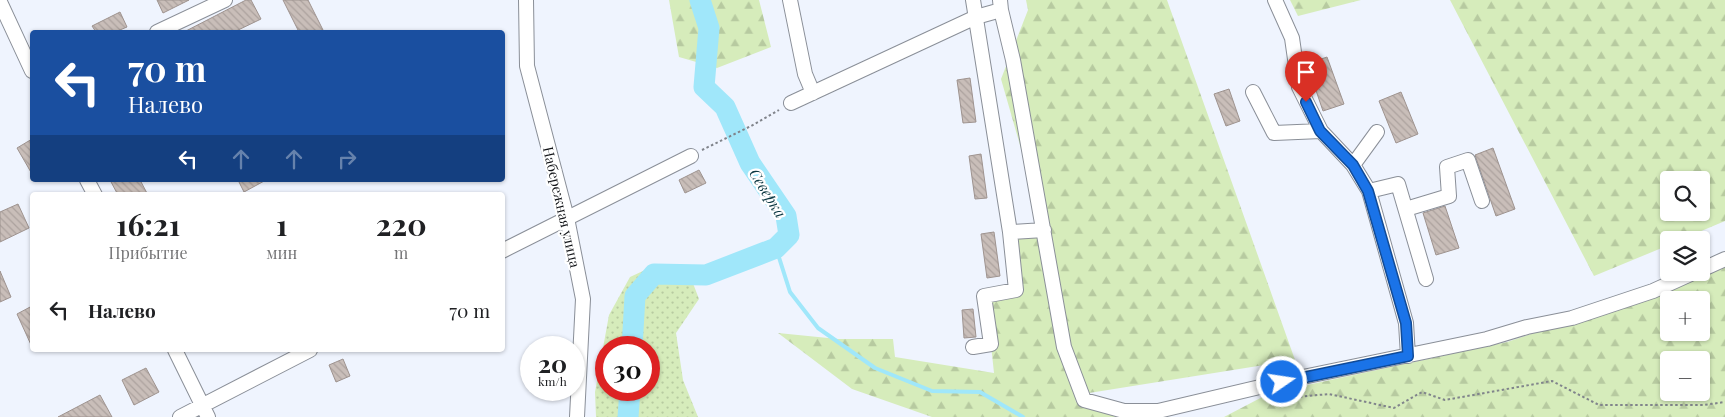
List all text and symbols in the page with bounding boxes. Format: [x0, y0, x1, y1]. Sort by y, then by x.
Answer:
text: 70 m [128, 44, 206, 91]
icon: left [45, 50, 110, 115]
pin [1285, 51, 1327, 102]
icon: arrive [1292, 58, 1320, 86]
text: Налево [128, 89, 203, 119]
icon: left [174, 145, 202, 173]
icon: ahead [227, 145, 255, 173]
icon: ahead [280, 145, 308, 173]
icon: right [333, 145, 361, 173]
street label: Набережная улица [539, 145, 585, 269]
water label: Северка [745, 165, 791, 222]
map controls [1660, 171, 1710, 401]
button: search [1660, 171, 1710, 221]
text: 16:21 [116, 204, 180, 244]
text: 1 [276, 204, 287, 244]
text: 220 [376, 204, 427, 244]
button: layers [1660, 231, 1710, 281]
text: Прибытие [108, 242, 188, 263]
text: мин [266, 242, 297, 263]
text: m [394, 242, 408, 263]
button: + [1660, 291, 1710, 341]
icon: left [45, 296, 73, 324]
text: Налево [88, 297, 156, 323]
text: 70 m [449, 297, 490, 323]
speed limit sign: 30 [595, 336, 660, 401]
text: 20 [538, 346, 567, 379]
button: − [1660, 351, 1710, 401]
position arrow [1255, 355, 1307, 407]
text: km/h [538, 373, 567, 389]

